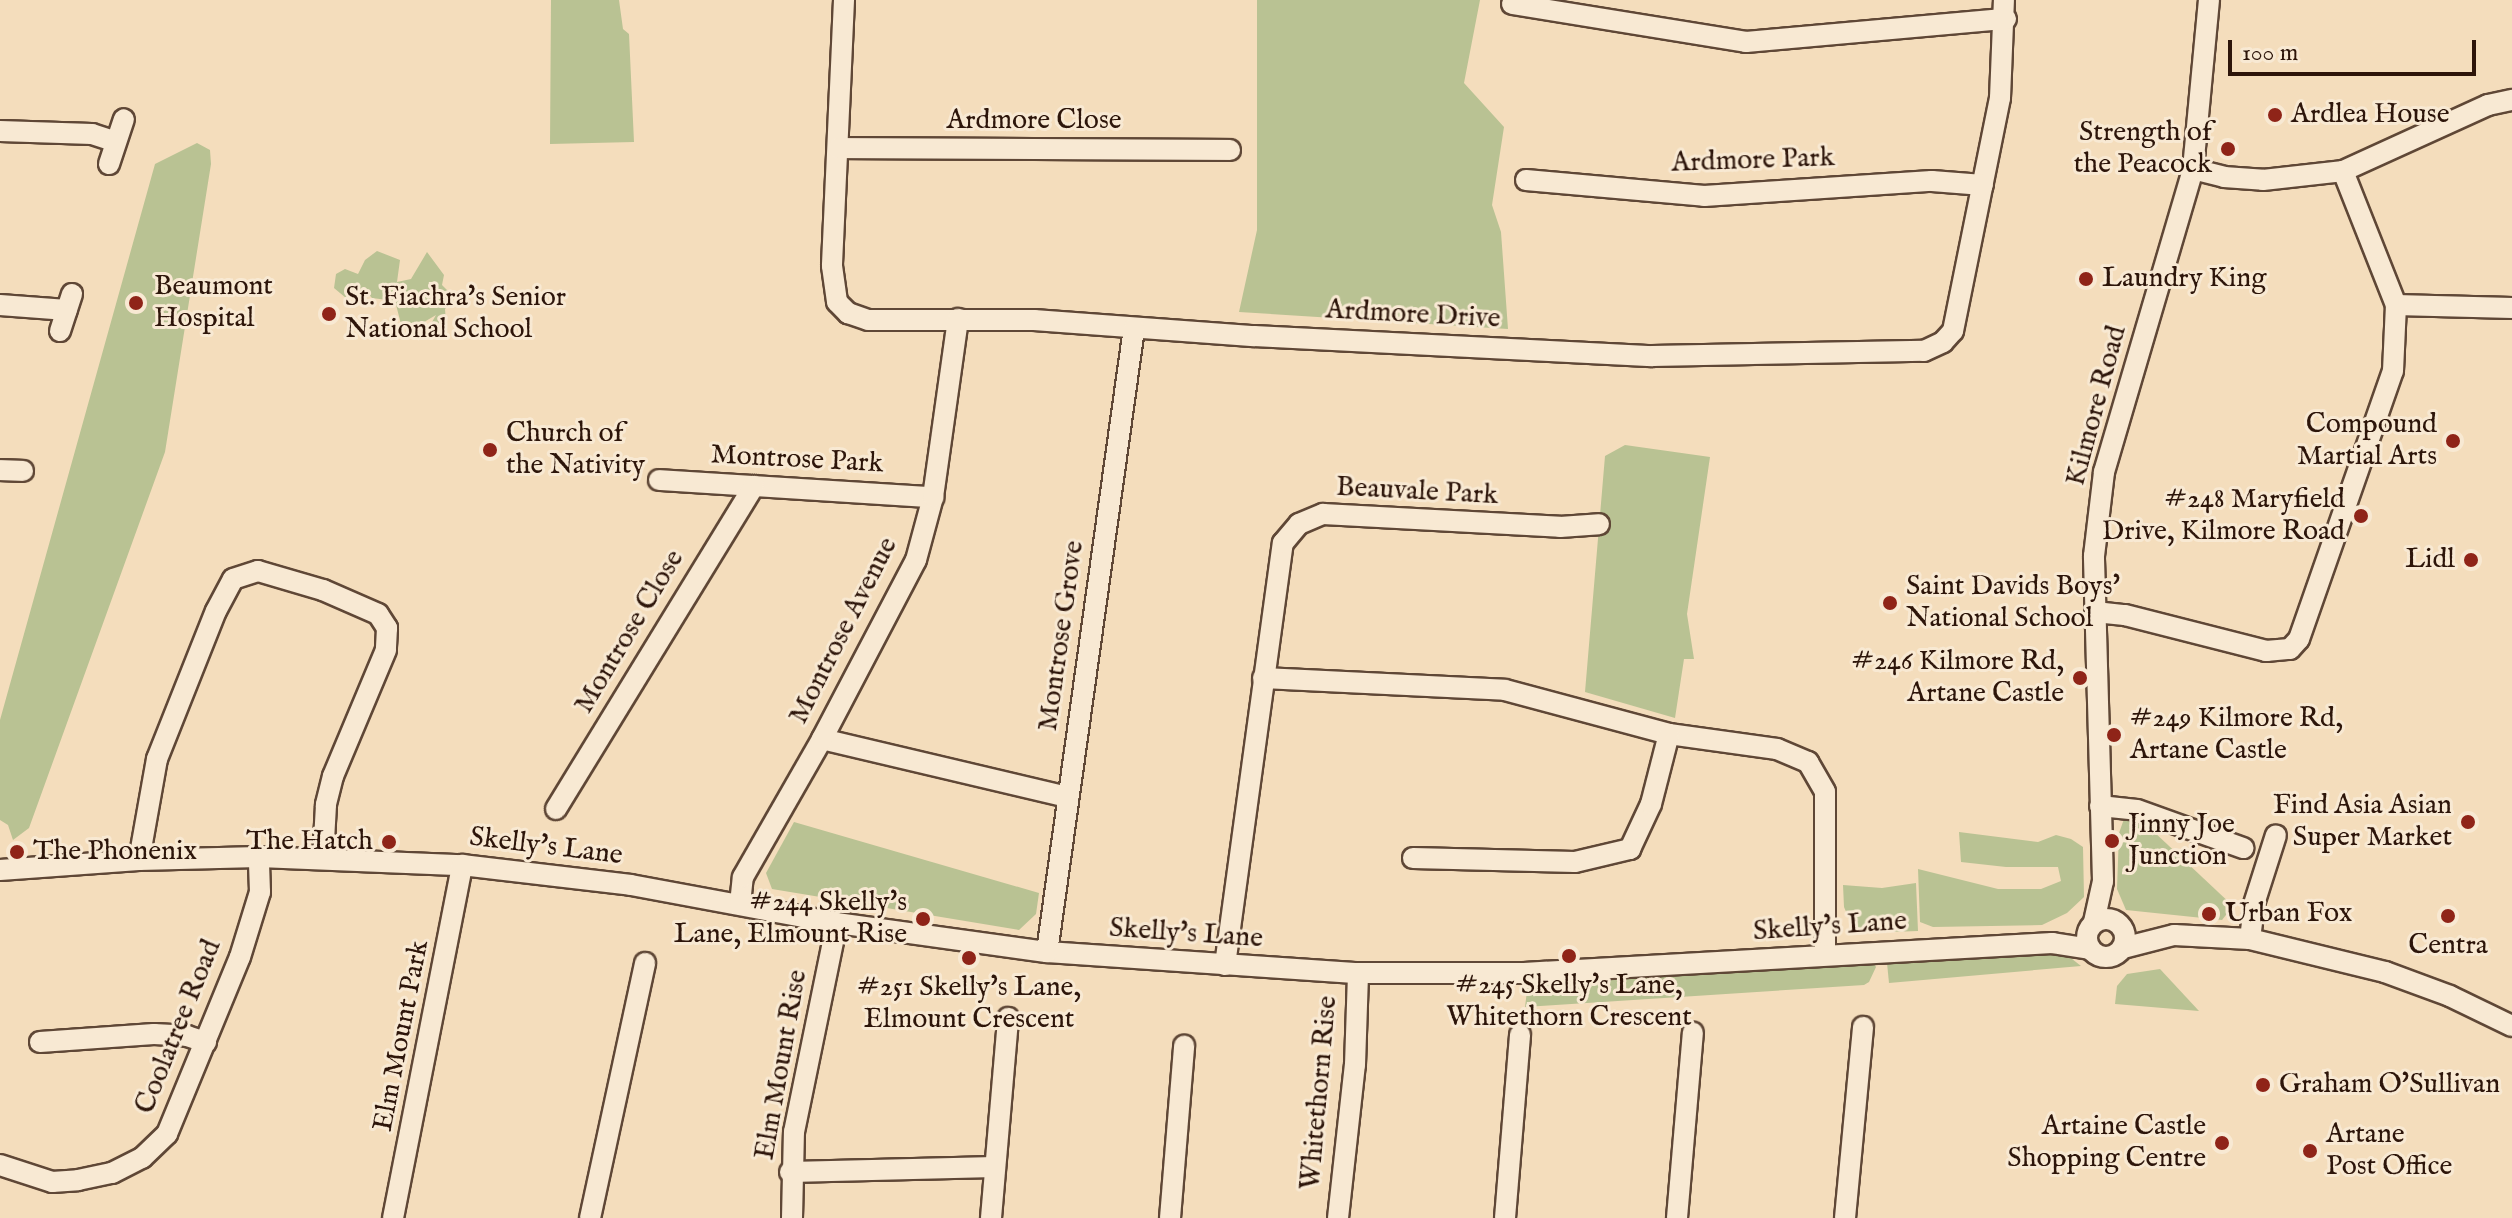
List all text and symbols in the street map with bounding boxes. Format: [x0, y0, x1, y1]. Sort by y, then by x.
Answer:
scale bar [2232, 24, 2480, 74]
text: 100 m [2242, 38, 2298, 69]
place label: Ardlea House [2291, 98, 2450, 132]
street label: Ardmore Close [946, 104, 1122, 138]
marker: Ardlea House [2266, 106, 2284, 124]
place label: Strength of the Peacock [2074, 116, 2212, 182]
marker: Strength of the Peacock [2219, 140, 2237, 158]
street label: Ardmore Park [1671, 141, 1835, 181]
place label: Laundry King [2102, 262, 2266, 296]
place label: Beaumont Hospital [154, 270, 273, 336]
marker: Laundry King [2077, 270, 2095, 288]
place label: St. Fiachra's Senior National School [345, 281, 566, 347]
marker: Beaumont Hospital [125, 292, 147, 314]
street label: Ardmore Drive [1325, 294, 1501, 336]
marker: St. Fiachra's Senior National School [320, 305, 338, 323]
street label: Kilmore Road [2059, 322, 2135, 490]
place label: Compound Martial Arts [2297, 408, 2437, 474]
place label: Church of the Nativity [506, 417, 645, 483]
marker: Compound Martial Arts [2444, 432, 2462, 450]
street label: Montrose Park [710, 439, 884, 481]
marker: Church of the Nativity [481, 441, 499, 459]
street label: Beauvale Park [1335, 471, 1499, 513]
place label: #248 Maryfield Drive, Kilmore Road [2102, 483, 2345, 549]
marker: #248 Maryfield Drive, Kilmore Road [2352, 507, 2370, 525]
street label: Montrose Avenue [782, 532, 906, 730]
street label: Montrose Grove [1032, 539, 1092, 733]
place label: Lidl [2405, 543, 2455, 577]
street label: Montrose Close [568, 544, 692, 720]
marker: Lidl [2462, 551, 2480, 569]
place label: Saint Davids Boys' National School [1906, 570, 2120, 636]
marker: Saint Davids Boys' National School [1881, 594, 1899, 612]
place label: #246 Kilmore Rd, Artane Castle [1851, 645, 2064, 711]
marker: #246 Kilmore Rd, Artane Castle [2071, 669, 2089, 687]
place label: #249 Kilmore Rd, Artane Castle [2130, 702, 2343, 768]
marker: #249 Kilmore Rd, Artane Castle [2105, 726, 2123, 744]
place label: Find Asia Asian Super Market [2273, 789, 2452, 855]
place label: Jinny Joe Junction [2128, 808, 2235, 874]
marker: Find Asia Asian Super Market [2459, 813, 2477, 831]
street label: Skelly's Lane [468, 821, 624, 873]
place label: The Hatch [246, 825, 373, 859]
marker: Jinny Joe Junction [2103, 832, 2121, 850]
marker: The Hatch [380, 833, 398, 851]
place label: The Phonenix [33, 835, 197, 869]
marker: The Phonenix [8, 843, 26, 861]
place label: #244 Skelly's Lane, Elmount Rise [674, 886, 907, 952]
place label: Urban Fox [2225, 897, 2352, 931]
street label: Skelly's Lane [1752, 905, 1908, 949]
marker: Urban Fox [2200, 905, 2218, 923]
marker: Centra [2439, 907, 2457, 925]
marker: #244 Skelly's Lane, Elmount Rise [914, 910, 932, 928]
street label: Skelly's Lane [1108, 912, 1264, 956]
place label: Centra [2408, 929, 2488, 963]
street label: Coolatree Road [129, 935, 229, 1119]
street label: Elm Mount Park [367, 937, 437, 1135]
marker: #245 Skelly's Lane, Whitethorn Crescent [1560, 947, 1578, 965]
marker: #251 Skelly's Lane, Elmount Crescent [960, 949, 978, 967]
street label: Elm Mount Rise [749, 967, 815, 1163]
place label: #245 Skelly's Lane, Whitethorn Crescent [1446, 969, 1692, 1035]
place label: #251 Skelly's Lane, Elmount Crescent [857, 971, 1081, 1037]
street label: Whitethorn Rise [1295, 995, 1345, 1191]
place label: Graham O'Sullivan [2279, 1068, 2500, 1102]
marker: Graham O'Sullivan [2254, 1076, 2272, 1094]
place label: Artaine Castle Shopping Centre [2007, 1110, 2206, 1176]
place label: Artane Post Office [2326, 1118, 2452, 1184]
marker: Artaine Castle Shopping Centre [2213, 1134, 2231, 1152]
marker: Artane Post Office [2301, 1142, 2319, 1160]

